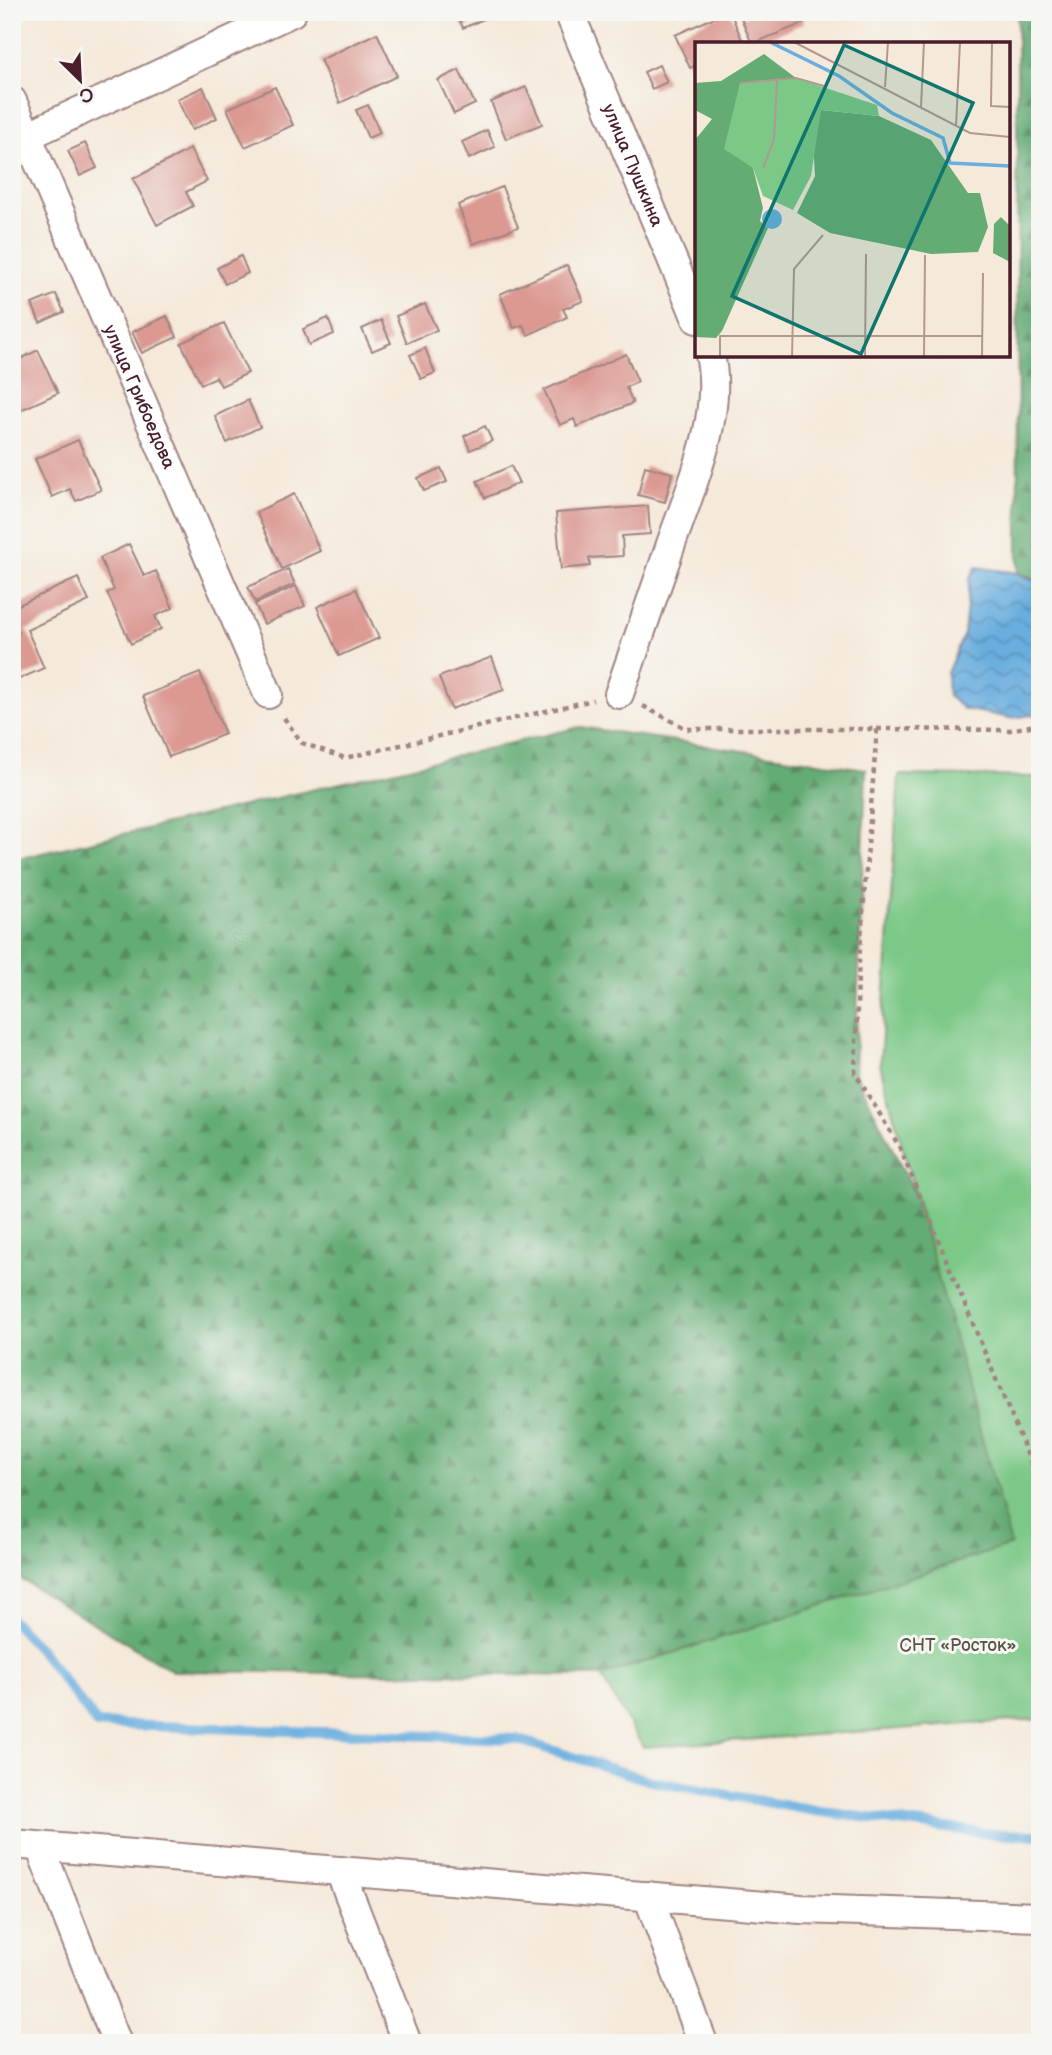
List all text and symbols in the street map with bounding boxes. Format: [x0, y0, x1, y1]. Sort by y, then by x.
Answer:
inset map [695, 42, 1010, 357]
north arrow [46, 46, 116, 116]
text: С [76, 81, 97, 107]
street label: улица Пушкина [598, 101, 667, 230]
street label: улица Грибоедова [99, 322, 180, 472]
park label: СНТ «Росток» [900, 1635, 1016, 1656]

